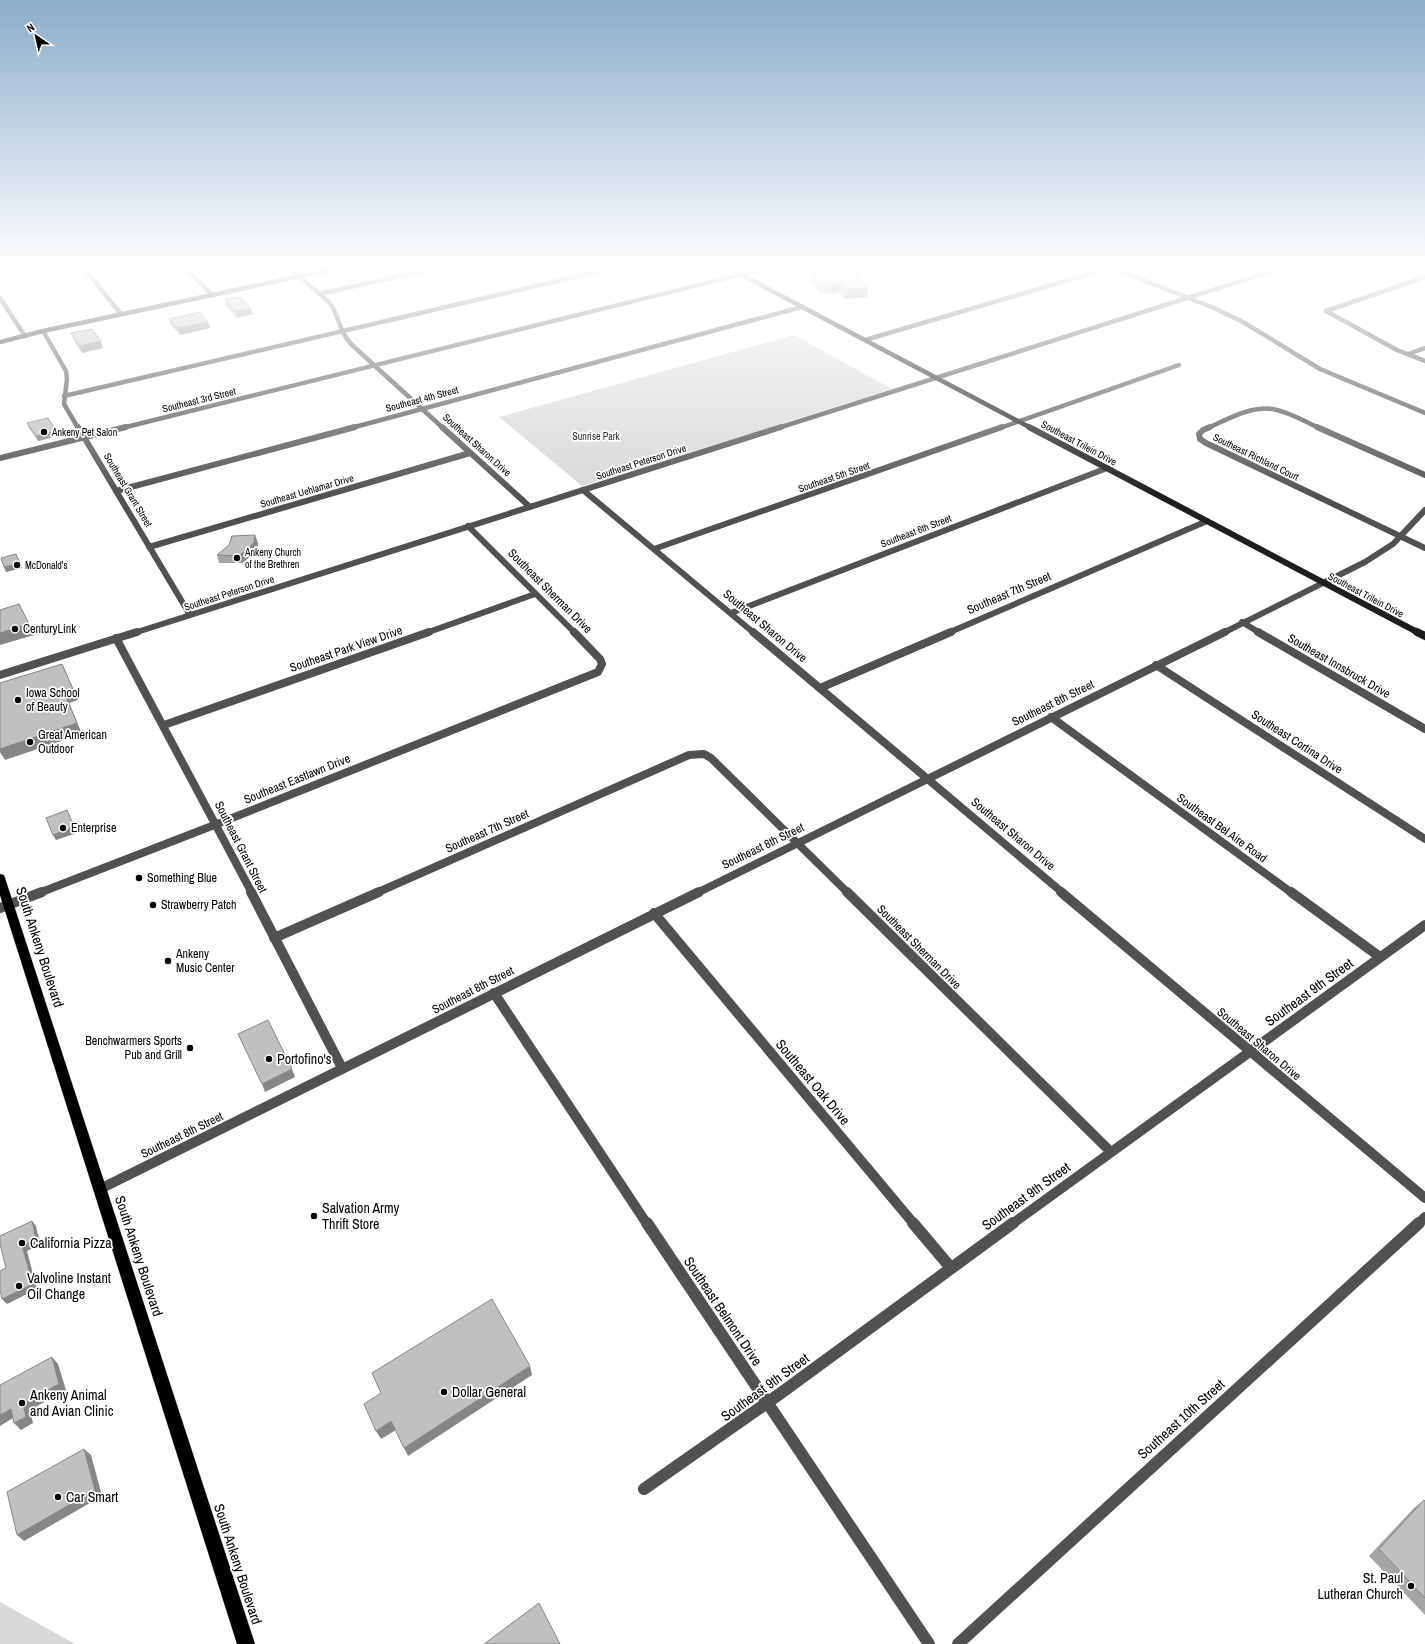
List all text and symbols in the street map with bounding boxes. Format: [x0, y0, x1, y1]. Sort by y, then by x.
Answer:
north arrow [16, 16, 56, 56]
text: N [24, 20, 37, 35]
street label: Southeast 4th Street [384, 383, 460, 415]
street label: Southeast 3rd Street [161, 384, 238, 415]
street label: Southeast Sharon Drive [440, 411, 514, 479]
street label: Southeast Trilein Drive [1039, 418, 1119, 469]
place label: Ankeny Pet Salon [51, 426, 117, 439]
marker: Ankeny Pet Salon [39, 427, 49, 437]
park label: Sunrise Park [572, 430, 621, 443]
street label: Southeast Richland Court [1211, 431, 1302, 484]
street label: Southeast Peterson Drive [594, 441, 688, 483]
street label: Southeast Grant Street [101, 451, 156, 530]
street label: Southeast 5th Street [797, 458, 872, 495]
street label: Southeast Uehlamar Drive [259, 471, 356, 511]
street label: Southeast 6th Street [879, 511, 954, 550]
street label: Southeast Sherman Drive [504, 545, 596, 637]
place label: Ankeny Church of the Brethren [244, 546, 301, 571]
marker: Ankeny Church of the Brethren [232, 553, 242, 563]
place label: McDonald's [25, 559, 68, 572]
marker: McDonald's [12, 560, 22, 570]
street label: Southeast 7th Street [965, 568, 1054, 618]
street label: Southeast Trilein Drive [1326, 570, 1406, 621]
street label: Southeast Peterson Drive [182, 572, 276, 614]
street label: Southeast Sharon Drive [720, 586, 810, 666]
place label: CenturyLink [23, 621, 76, 637]
street label: Southeast Park View Drive [288, 622, 404, 676]
marker: CenturyLink [10, 624, 20, 634]
street label: Southeast Innsbruck Drive [1285, 630, 1393, 702]
street label: Southeast 8th Street [1009, 676, 1097, 730]
place label: Iowa School of Beauty [26, 685, 80, 715]
marker: Iowa School of Beauty [13, 695, 23, 705]
street label: Southeast Cortina Drive [1248, 707, 1346, 777]
place label: Great American Outdoor [38, 727, 107, 757]
marker: Great American Outdoor [25, 737, 35, 747]
street label: Southeast Eastlawn Drive [242, 750, 352, 808]
street label: Southeast Bel Aire Road [1174, 790, 1270, 866]
street label: Southeast Sharon Drive [968, 794, 1058, 874]
street label: Southeast Grant Street [211, 799, 271, 896]
street label: Southeast 7th Street [443, 805, 531, 857]
street label: Southeast 8th Street [719, 819, 807, 873]
place label: Enterprise [71, 820, 116, 836]
marker: Enterprise [58, 823, 68, 833]
place label: Something Blue [147, 870, 217, 886]
marker: Something Blue [134, 873, 144, 883]
street label: South Ankeny Boulevard [12, 884, 68, 1010]
place label: Strawberry Patch [161, 897, 236, 913]
marker: Strawberry Patch [148, 900, 158, 910]
street label: Southeast Sherman Drive [873, 901, 965, 993]
place label: Ankeny Music Center [175, 946, 235, 976]
street label: Southeast 9th Street [1261, 954, 1357, 1030]
marker: Ankeny Music Center [163, 956, 173, 966]
street label: Southeast 8th Street [429, 962, 517, 1017]
street label: Southeast Sharon Drive [1214, 1004, 1304, 1084]
place label: Benchwarmers Sports Pub and Grill [85, 1033, 182, 1063]
street label: Southeast Oak Drive [772, 1035, 854, 1129]
marker: Benchwarmers Sports Pub and Grill [185, 1043, 195, 1053]
place label: Portofino's [277, 1050, 332, 1068]
marker: Portofino's [264, 1054, 274, 1064]
street label: Southeast 8th Street [138, 1108, 226, 1162]
street label: Southeast 9th Street [978, 1158, 1074, 1234]
street label: South Ankeny Boulevard [111, 1193, 167, 1319]
place label: Salvation Army Thrift Store [322, 1199, 399, 1233]
marker: Salvation Army Thrift Store [309, 1211, 319, 1221]
place label: California Pizza [30, 1234, 112, 1252]
marker: California Pizza [17, 1238, 27, 1248]
street label: Southeast Belmont Drive [680, 1253, 766, 1369]
place label: Valvoline Instant Oil Change [27, 1269, 111, 1303]
marker: Valvoline Instant Oil Change [14, 1281, 24, 1291]
street label: Southeast 9th Street [717, 1349, 813, 1425]
street label: Southeast 10th Street [1134, 1375, 1228, 1463]
place label: Dollar General [452, 1383, 526, 1401]
place label: Ankeny Animal and Avian Clinic [29, 1386, 114, 1420]
marker: Dollar General [439, 1387, 449, 1397]
marker: Ankeny Animal and Avian Clinic [17, 1398, 27, 1408]
place label: Car Smart [66, 1488, 118, 1506]
marker: Car Smart [53, 1492, 63, 1502]
street label: South Ankeny Boulevard [210, 1501, 266, 1627]
place label: St. Paul Lutheran Church [1317, 1569, 1403, 1603]
marker: St. Paul Lutheran Church [1406, 1581, 1416, 1591]

